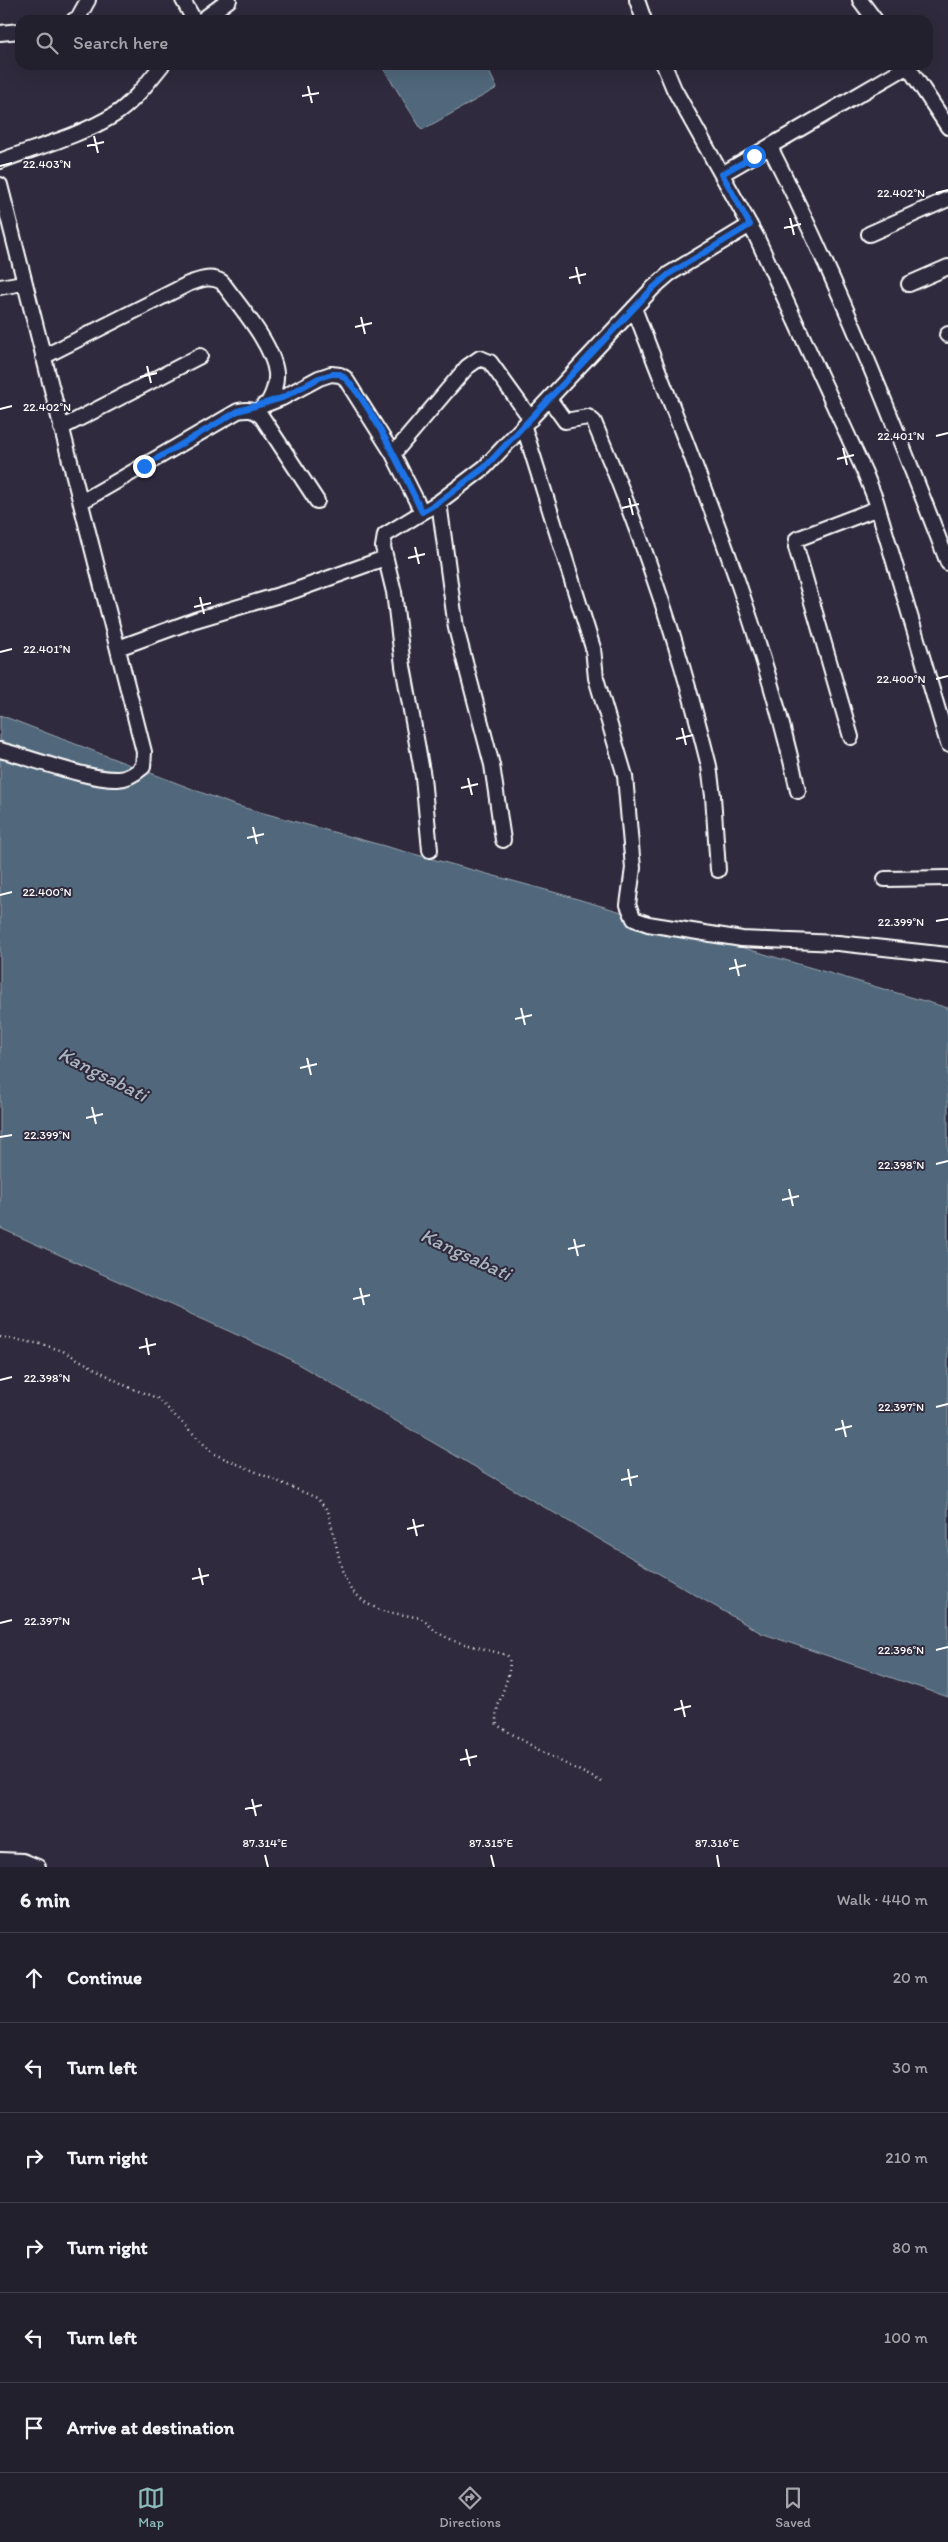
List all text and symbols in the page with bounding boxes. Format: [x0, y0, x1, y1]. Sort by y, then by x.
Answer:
search box [15, 15, 933, 70]
icon: search [33, 29, 61, 57]
text: Search here [73, 31, 168, 54]
route start [743, 145, 766, 168]
text: 22.403°N [23, 157, 71, 171]
text: 22.402°N [877, 186, 925, 200]
text: 22.402°N [23, 400, 71, 414]
text: 22.401°N [877, 429, 925, 443]
route end [133, 455, 156, 478]
text: 22.401°N [23, 642, 71, 656]
text: 22.400°N [876, 672, 926, 686]
text: 22.400°N [22, 885, 72, 899]
text: 22.399°N [878, 915, 924, 929]
water label: Kangsabati [54, 1041, 153, 1108]
text: 22.399°N [24, 1128, 70, 1142]
text: 22.398°N [878, 1158, 924, 1172]
water label: Kangsabati [417, 1223, 517, 1286]
text: 22.398°N [24, 1371, 70, 1385]
text: 22.397°N [878, 1400, 924, 1414]
text: 22.397°N [24, 1614, 70, 1628]
text: 22.396°N [878, 1643, 924, 1657]
text: 87.314°E [243, 1836, 288, 1850]
text: 87.315°E [469, 1836, 513, 1850]
text: 87.316°E [695, 1836, 739, 1850]
text: 6 min [20, 1887, 70, 1912]
text: Walk · 440 m [837, 1890, 928, 1909]
icon: ahead [20, 1964, 48, 1992]
text: Continue [67, 1966, 142, 1989]
text: 20 m [893, 1968, 928, 1987]
icon: left [20, 2054, 48, 2082]
text: Turn left [67, 2056, 137, 2079]
text: 30 m [892, 2058, 928, 2077]
icon: right [20, 2144, 48, 2172]
text: Turn right [67, 2146, 148, 2169]
text: 210 m [885, 2148, 928, 2167]
icon: right [20, 2234, 48, 2262]
text: Turn right [67, 2236, 148, 2259]
text: 80 m [892, 2238, 928, 2257]
icon: left [20, 2324, 48, 2352]
text: Turn left [67, 2326, 137, 2349]
text: 100 m [884, 2328, 928, 2347]
icon: arrive [20, 2414, 48, 2442]
text: Arrive at destination [67, 2416, 234, 2439]
tab: Map [137, 2484, 165, 2531]
tab: Directions [439, 2484, 501, 2531]
tab: Saved [775, 2484, 811, 2531]

